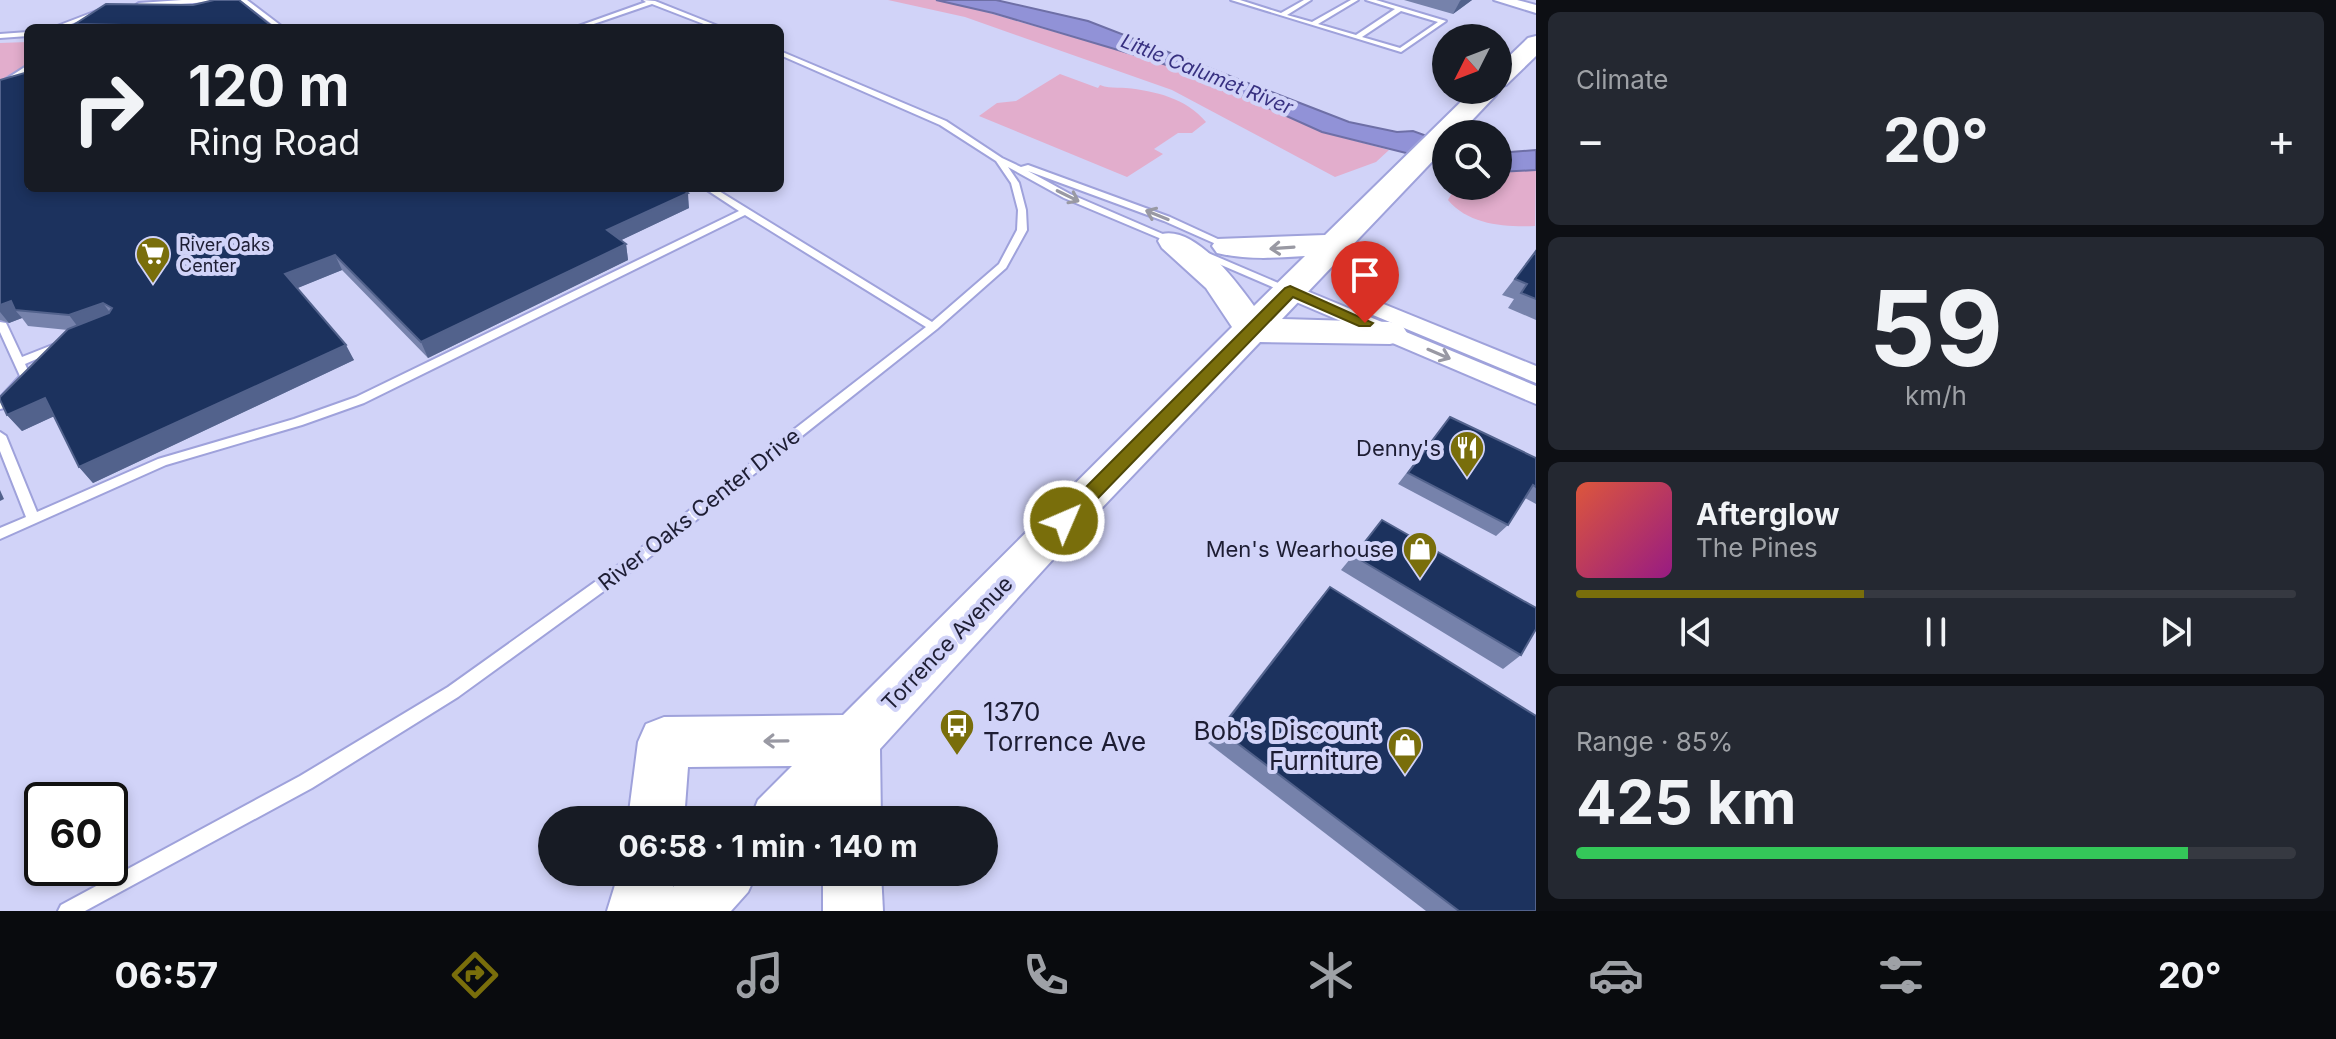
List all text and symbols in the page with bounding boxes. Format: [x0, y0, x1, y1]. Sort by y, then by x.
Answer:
north arrow [1432, 24, 1512, 104]
map controls [1432, 24, 1512, 200]
water label: Little Calumet River [1118, 29, 1297, 120]
text: 120 m [188, 52, 350, 120]
icon: right [56, 56, 160, 160]
text: Climate [1576, 64, 1668, 95]
text: 20° [1883, 104, 1989, 176]
text: − [1576, 113, 1605, 167]
text: + [2267, 113, 2296, 167]
text: Ring Road [188, 120, 360, 164]
button: search [1432, 120, 1512, 200]
one-way arrow [1056, 189, 1080, 204]
one-way arrow [1145, 207, 1170, 221]
place label: River Oaks Center [179, 234, 270, 276]
supermarket icon: River Oaks Center [134, 235, 172, 285]
one-way arrow [1269, 241, 1296, 256]
pin [1331, 241, 1399, 323]
icon: arrive [1343, 253, 1387, 297]
text: 59 [1869, 265, 2003, 391]
one-way arrow [1427, 348, 1451, 363]
text: km/h [1905, 380, 1967, 411]
street label: River Oaks Center Drive [593, 422, 805, 596]
restaurant icon: Denny's [1448, 429, 1486, 479]
place label: Denny's [1356, 435, 1441, 461]
position arrow [1022, 479, 1106, 563]
text: Afterglow [1696, 496, 1840, 532]
shop icon: Men's Wearhouse [1401, 530, 1439, 580]
text: The Pines [1696, 532, 1818, 563]
place label: Men's Wearhouse [1206, 536, 1394, 562]
street label: Torrence Avenue [876, 570, 1018, 716]
icon: previous [1674, 610, 1718, 654]
icon: pause [1914, 610, 1958, 654]
icon: next [2154, 610, 2198, 654]
place label: 1370 Torrence Ave [983, 696, 1146, 757]
bus stop icon: 1370 Torrence Ave [938, 707, 976, 757]
place label: Bob's Discount Furniture [1194, 715, 1379, 776]
shop icon: Bob's Discount Furniture [1386, 726, 1424, 776]
text: Range · 85% [1576, 726, 1733, 757]
one-way arrow [763, 733, 790, 748]
text: 425 km [1576, 766, 1797, 838]
speed limit sign: 60 [24, 782, 128, 886]
text: 06:58 · 1 min · 140 m [618, 828, 918, 864]
icon: directions [447, 947, 503, 1003]
icon: music [732, 947, 788, 1003]
icon: phone [1018, 947, 1074, 1003]
icon: climate [1303, 947, 1359, 1003]
icon: car [1588, 947, 1644, 1003]
icon: filters [1873, 947, 1929, 1003]
text: 06:57 [115, 953, 218, 997]
text: 20° [2158, 953, 2221, 997]

